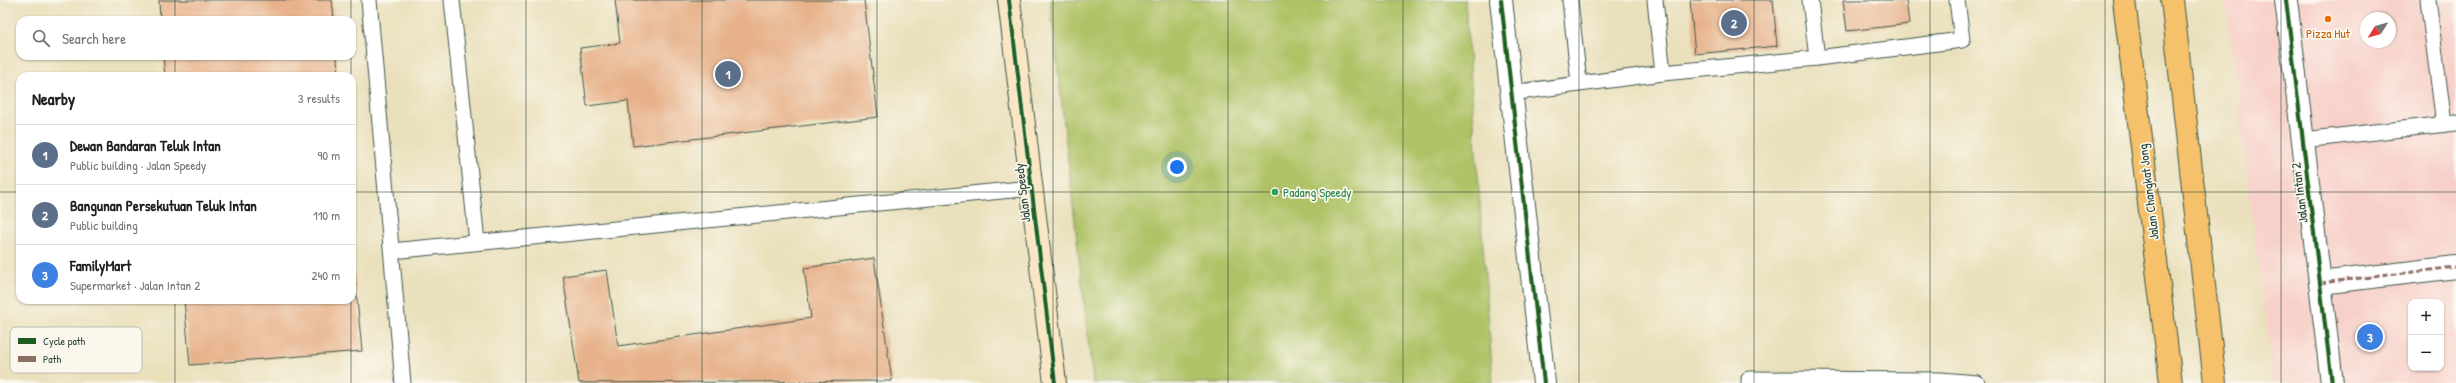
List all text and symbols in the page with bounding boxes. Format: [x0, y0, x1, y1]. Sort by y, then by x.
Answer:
pin: 2 [1721, 8, 1747, 38]
north arrow [2360, 12, 2396, 48]
marker: Pizza Hut [2323, 14, 2333, 24]
search box [16, 16, 356, 60]
place label: Pizza Hut [2306, 24, 2351, 42]
icon: search [30, 27, 52, 49]
text: Search here [62, 28, 126, 49]
pin: 1 [715, 59, 741, 89]
text: Nearby [32, 87, 75, 110]
text: 3 results [298, 89, 340, 107]
text: Dewan Bandaran Teluk Intan [70, 135, 221, 156]
street label: Jalan Changkat Jong [2133, 143, 2163, 241]
text: 1 [43, 146, 47, 164]
text: 90 m [318, 146, 340, 164]
text: Public building · Jalan Speedy [70, 156, 206, 174]
your location [1167, 157, 1187, 177]
street label: Jalan Speedy [1009, 162, 1035, 224]
street label: Jalan Intan 2 [2286, 162, 2312, 224]
place label: Padang Speedy [1283, 183, 1352, 201]
marker: Padang Speedy [1270, 187, 1280, 197]
text: Bangunan Persekutuan Teluk Intan [70, 195, 257, 216]
text: 2 [42, 206, 48, 224]
text: 110 m [313, 206, 340, 224]
text: Public building [70, 216, 138, 234]
text: FamilyMart [70, 255, 131, 276]
text: 3 [42, 266, 48, 284]
text: 240 m [311, 266, 340, 284]
text: Supermarket · Jalan Intan 2 [70, 276, 200, 294]
map controls [2408, 299, 2444, 371]
button: + [2408, 299, 2444, 335]
pin: 3 [2357, 322, 2383, 352]
legend [10, 327, 142, 373]
text: Cycle path [43, 334, 86, 348]
button: − [2408, 335, 2444, 371]
text: Path [43, 352, 61, 366]

